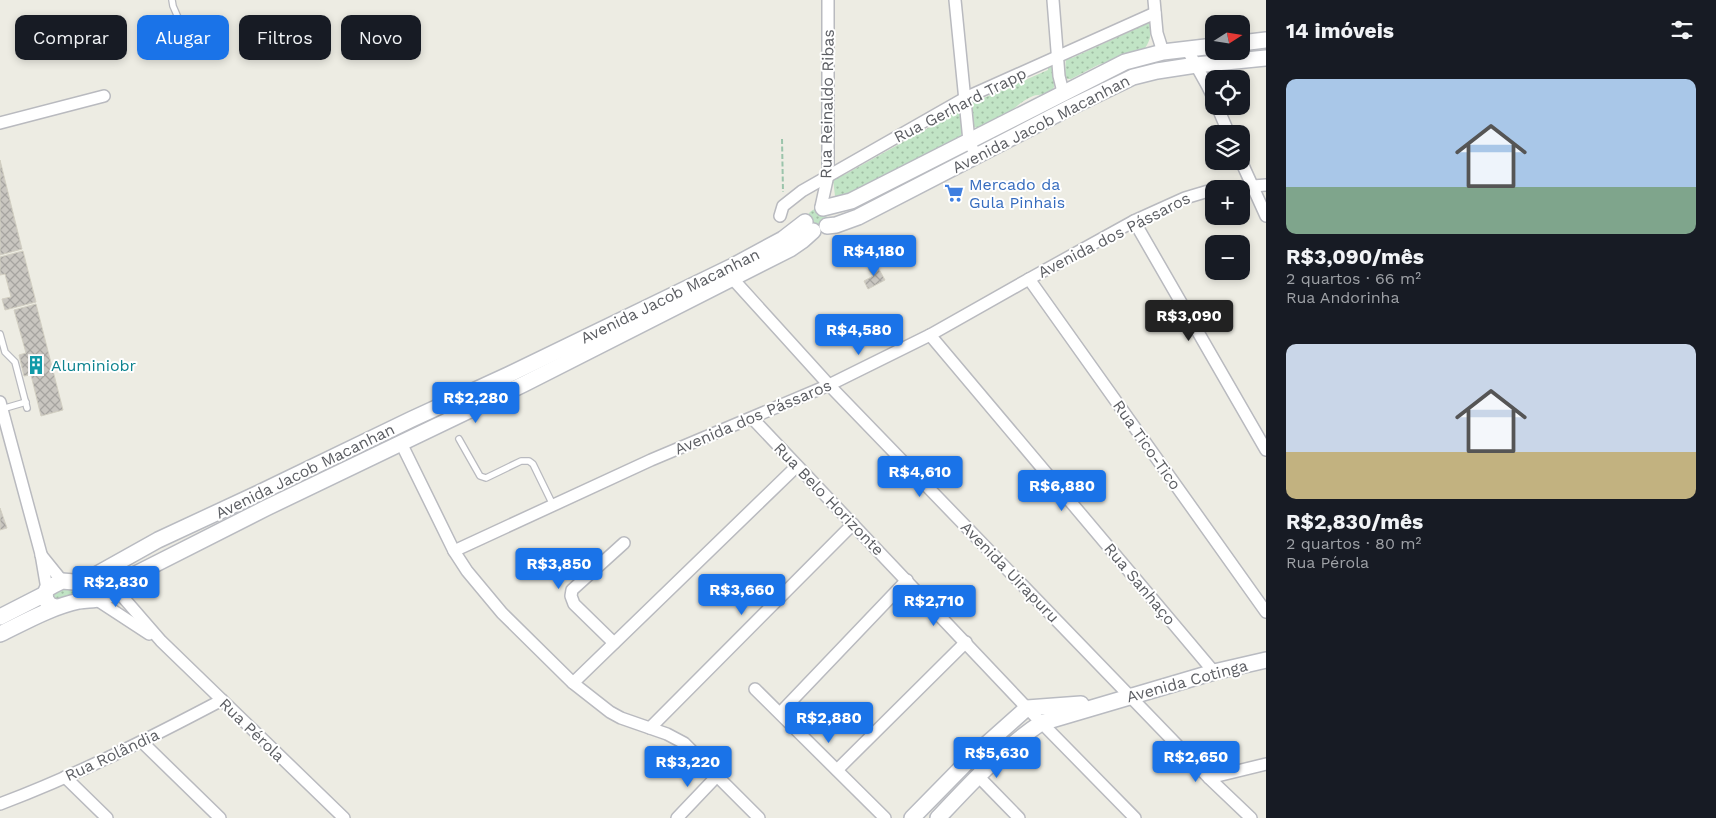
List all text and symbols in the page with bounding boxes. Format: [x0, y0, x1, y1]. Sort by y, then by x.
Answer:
chip: Comprar [15, 15, 127, 60]
chip: Alugar [137, 15, 229, 60]
chip: Filtros [239, 15, 331, 60]
chip: Novo [341, 15, 421, 60]
north arrow [1205, 15, 1250, 60]
map controls [1205, 15, 1250, 280]
icon: filters [1668, 16, 1696, 44]
text: 14 imóveis [1286, 18, 1394, 43]
street label: Rua Reinaldo Ribas [816, 29, 838, 179]
street label: Rua Gerhard Trapp [891, 63, 1029, 147]
button: locate [1205, 70, 1250, 115]
street label: Avenida Jacob Macanhan [949, 71, 1133, 177]
icon: home [1446, 111, 1536, 201]
button: layers [1205, 125, 1250, 170]
place label: Mercado da Gula Pinhais [969, 175, 1065, 212]
button: + [1205, 180, 1250, 225]
supermarket icon: Mercado da Gula Pinhais [943, 182, 965, 204]
street label: Avenida dos Pássaros [1035, 188, 1193, 282]
pin: R$4,180 [828, 234, 920, 277]
button: − [1205, 235, 1250, 280]
text: R$4,180 [843, 241, 905, 260]
street label: Avenida Jacob Macanhan [577, 244, 763, 348]
text: R$3,090/mês [1286, 244, 1424, 269]
text: 2 quartos · 66 m² [1286, 269, 1421, 288]
text: Rua Andorinha [1286, 288, 1400, 307]
pin: R$3,090 [1143, 300, 1235, 342]
text: R$3,090 [1156, 306, 1222, 325]
pin: R$4,580 [813, 314, 905, 356]
text: R$4,580 [826, 320, 892, 339]
building icon: Aluminiobr [25, 354, 47, 376]
place label: Aluminiobr [51, 356, 137, 375]
street label: Avenida dos Pássaros [672, 375, 834, 459]
icon: home [1446, 376, 1536, 466]
pin: R$2,280 [430, 382, 522, 424]
text: R$2,280 [443, 388, 509, 407]
street label: Rua Tico-Tico [1109, 396, 1185, 494]
street label: Avenida Jacob Macanhan [212, 419, 398, 523]
street label: Rua Belo Horizonte [770, 439, 888, 559]
pin: R$4,610 [874, 456, 966, 498]
text: R$4,610 [889, 462, 951, 481]
pin: R$6,880 [1016, 470, 1108, 512]
text: R$6,880 [1029, 476, 1095, 495]
text: R$2,830/mês [1286, 509, 1423, 534]
street label: Avenida Uirapuru [957, 518, 1063, 626]
text: 2 quartos · 80 m² [1286, 534, 1421, 553]
street label: Rua Sanhaço [1100, 539, 1180, 629]
pin: R$3,850 [513, 548, 605, 590]
text: Rua Pérola [1286, 553, 1369, 572]
text: R$3,850 [526, 554, 592, 573]
pin: R$2,830 [70, 566, 162, 608]
text: R$2,830 [83, 572, 149, 591]
pin: R$3,660 [696, 574, 788, 616]
text: R$3,660 [709, 580, 775, 599]
pin: R$2,710 [888, 584, 980, 627]
text: R$2,710 [904, 591, 964, 610]
street label: Avenida Cotinga [1124, 656, 1250, 706]
street label: Rua Pérola [215, 694, 289, 766]
pin: R$2,880 [783, 702, 875, 744]
text: R$2,880 [796, 708, 862, 727]
street label: Rua Rolândia [62, 725, 162, 785]
pin: R$5,630 [951, 736, 1043, 779]
pin: R$2,650 [1150, 740, 1242, 783]
text: R$5,630 [965, 743, 1029, 762]
pin: R$3,220 [642, 746, 734, 788]
text: R$2,650 [1164, 747, 1228, 766]
text: R$3,220 [656, 752, 720, 771]

